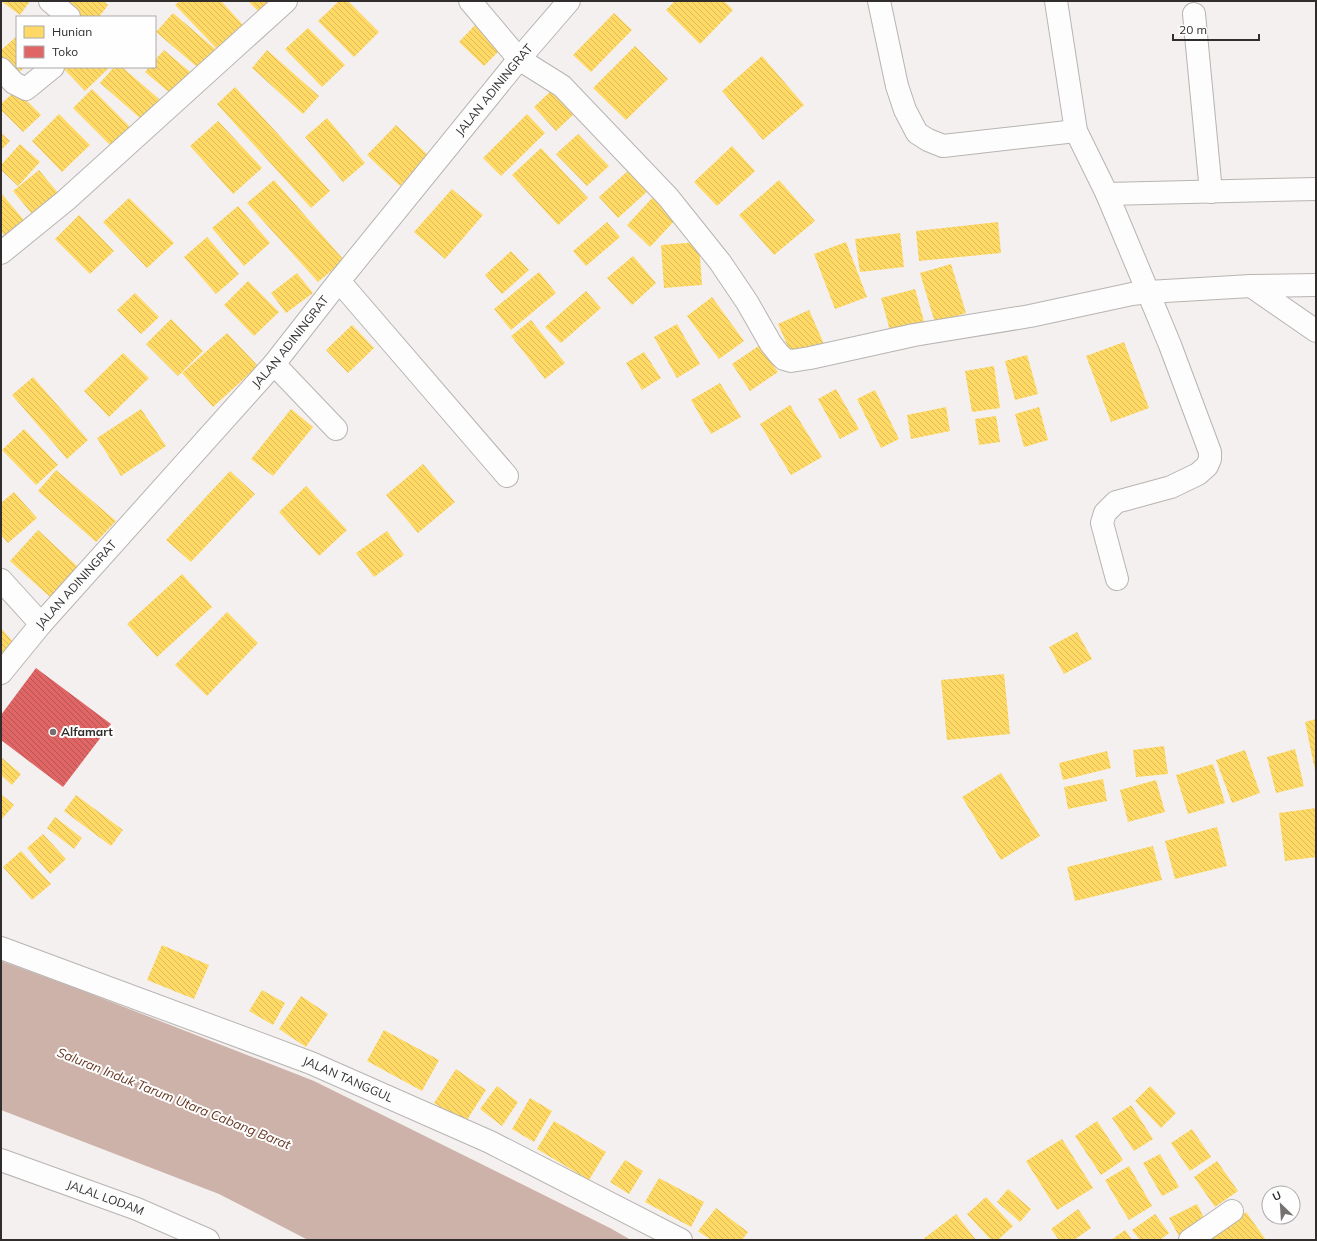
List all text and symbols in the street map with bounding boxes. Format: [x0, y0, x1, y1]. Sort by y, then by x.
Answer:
legend [16, 16, 156, 68]
scale bar [1173, 16, 1259, 42]
text: 20 m [1179, 22, 1207, 37]
text: Hunian [52, 24, 92, 39]
street label: JALAN ADININGRAT [452, 40, 536, 138]
text: Toko [52, 44, 78, 59]
street label: JALAN ADININGRAT [248, 292, 332, 391]
street label: JALAN ADININGRAT [32, 536, 120, 632]
place label: Alfamart [61, 724, 113, 739]
marker: Alfamart [48, 727, 58, 737]
water label: Saluran Induk Tarum Utara Cabang Barat [55, 1044, 293, 1152]
street label: JALAN TANGGUL [301, 1053, 396, 1105]
street label: JALAL LODAM [65, 1176, 147, 1218]
north arrow [1261, 1185, 1301, 1225]
text: U [1270, 1188, 1283, 1204]

